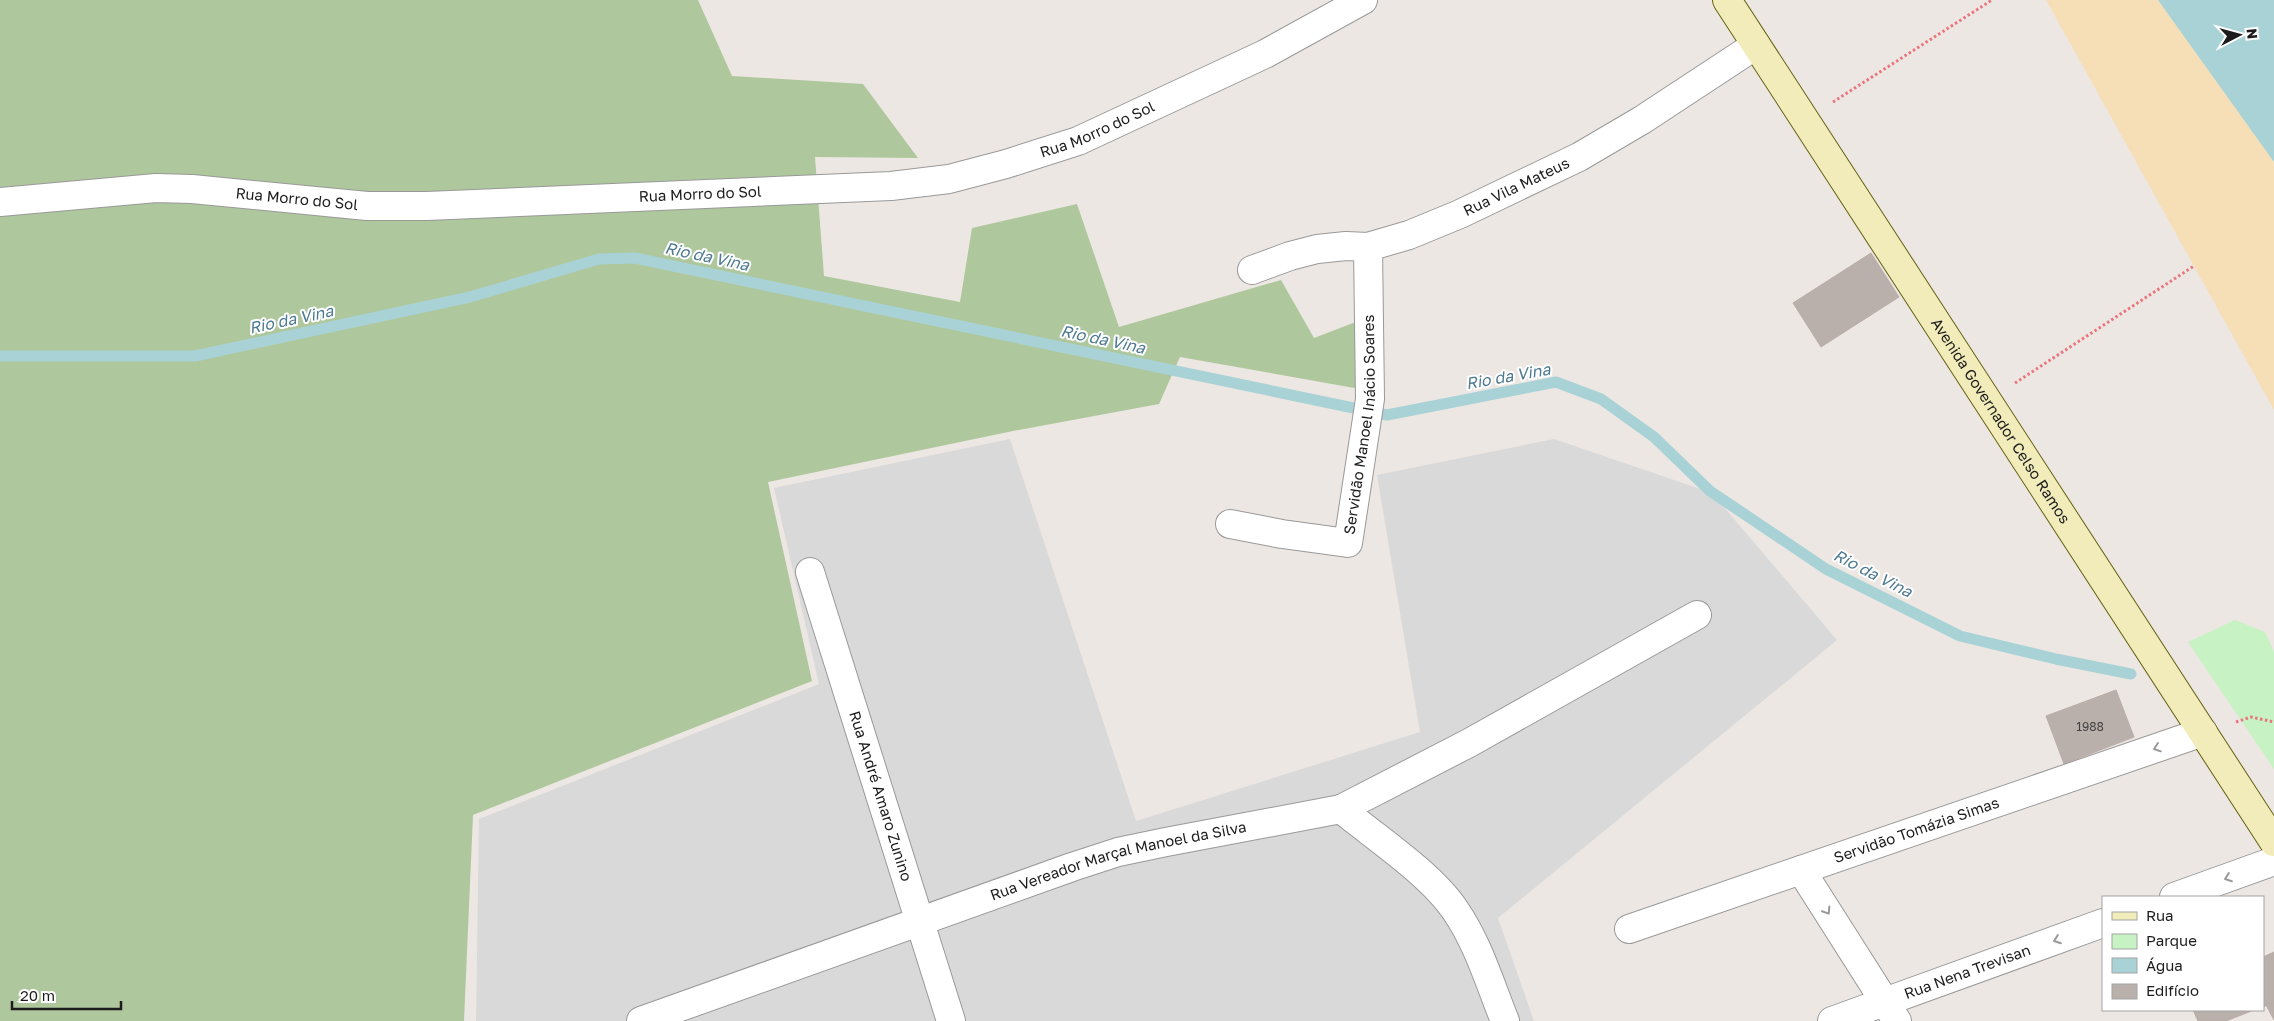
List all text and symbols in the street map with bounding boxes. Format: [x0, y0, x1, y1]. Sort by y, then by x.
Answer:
north arrow [2214, 10, 2264, 60]
text: N [2243, 27, 2261, 40]
street label: Rua Morro do Sol [1038, 97, 1157, 161]
street label: Rua Vila Mateus [1460, 153, 1572, 219]
street label: Rua Morro do Sol [638, 182, 762, 205]
street label: Rua Morro do Sol [235, 183, 359, 213]
water label: Rio da Vina [663, 237, 752, 275]
water label: Rio da Vina [247, 300, 336, 338]
street label: Servidão Manoel Inácio Soares [1339, 314, 1378, 536]
street label: Avenida Governador Celso Ramos [1928, 314, 2075, 527]
water label: Rio da Vina [1059, 320, 1148, 358]
water label: Rio da Vina [1464, 359, 1553, 393]
water label: Rio da Vina [1830, 545, 1916, 602]
street label: Rua André Amaro Zunino [846, 709, 917, 883]
house number: 1988 [2076, 719, 2104, 734]
one-way arrow [2153, 742, 2161, 752]
street label: Servidão Tomázia Simas [1831, 793, 2001, 866]
street label: Rua Vereador Marçal Manoel da Silva [987, 817, 1248, 904]
one-way arrow [2224, 872, 2233, 882]
legend [2102, 896, 2264, 1011]
one-way arrow [1821, 905, 1830, 915]
text: Rua [2146, 906, 2173, 924]
text: Parque [2146, 931, 2197, 949]
one-way arrow [2053, 934, 2062, 944]
street label: Rua Nena Trevisan [1901, 940, 2033, 1002]
text: Água [2146, 956, 2183, 974]
scale bar [12, 978, 121, 1010]
text: Edifício [2146, 981, 2199, 999]
text: 20 m [20, 986, 55, 1004]

